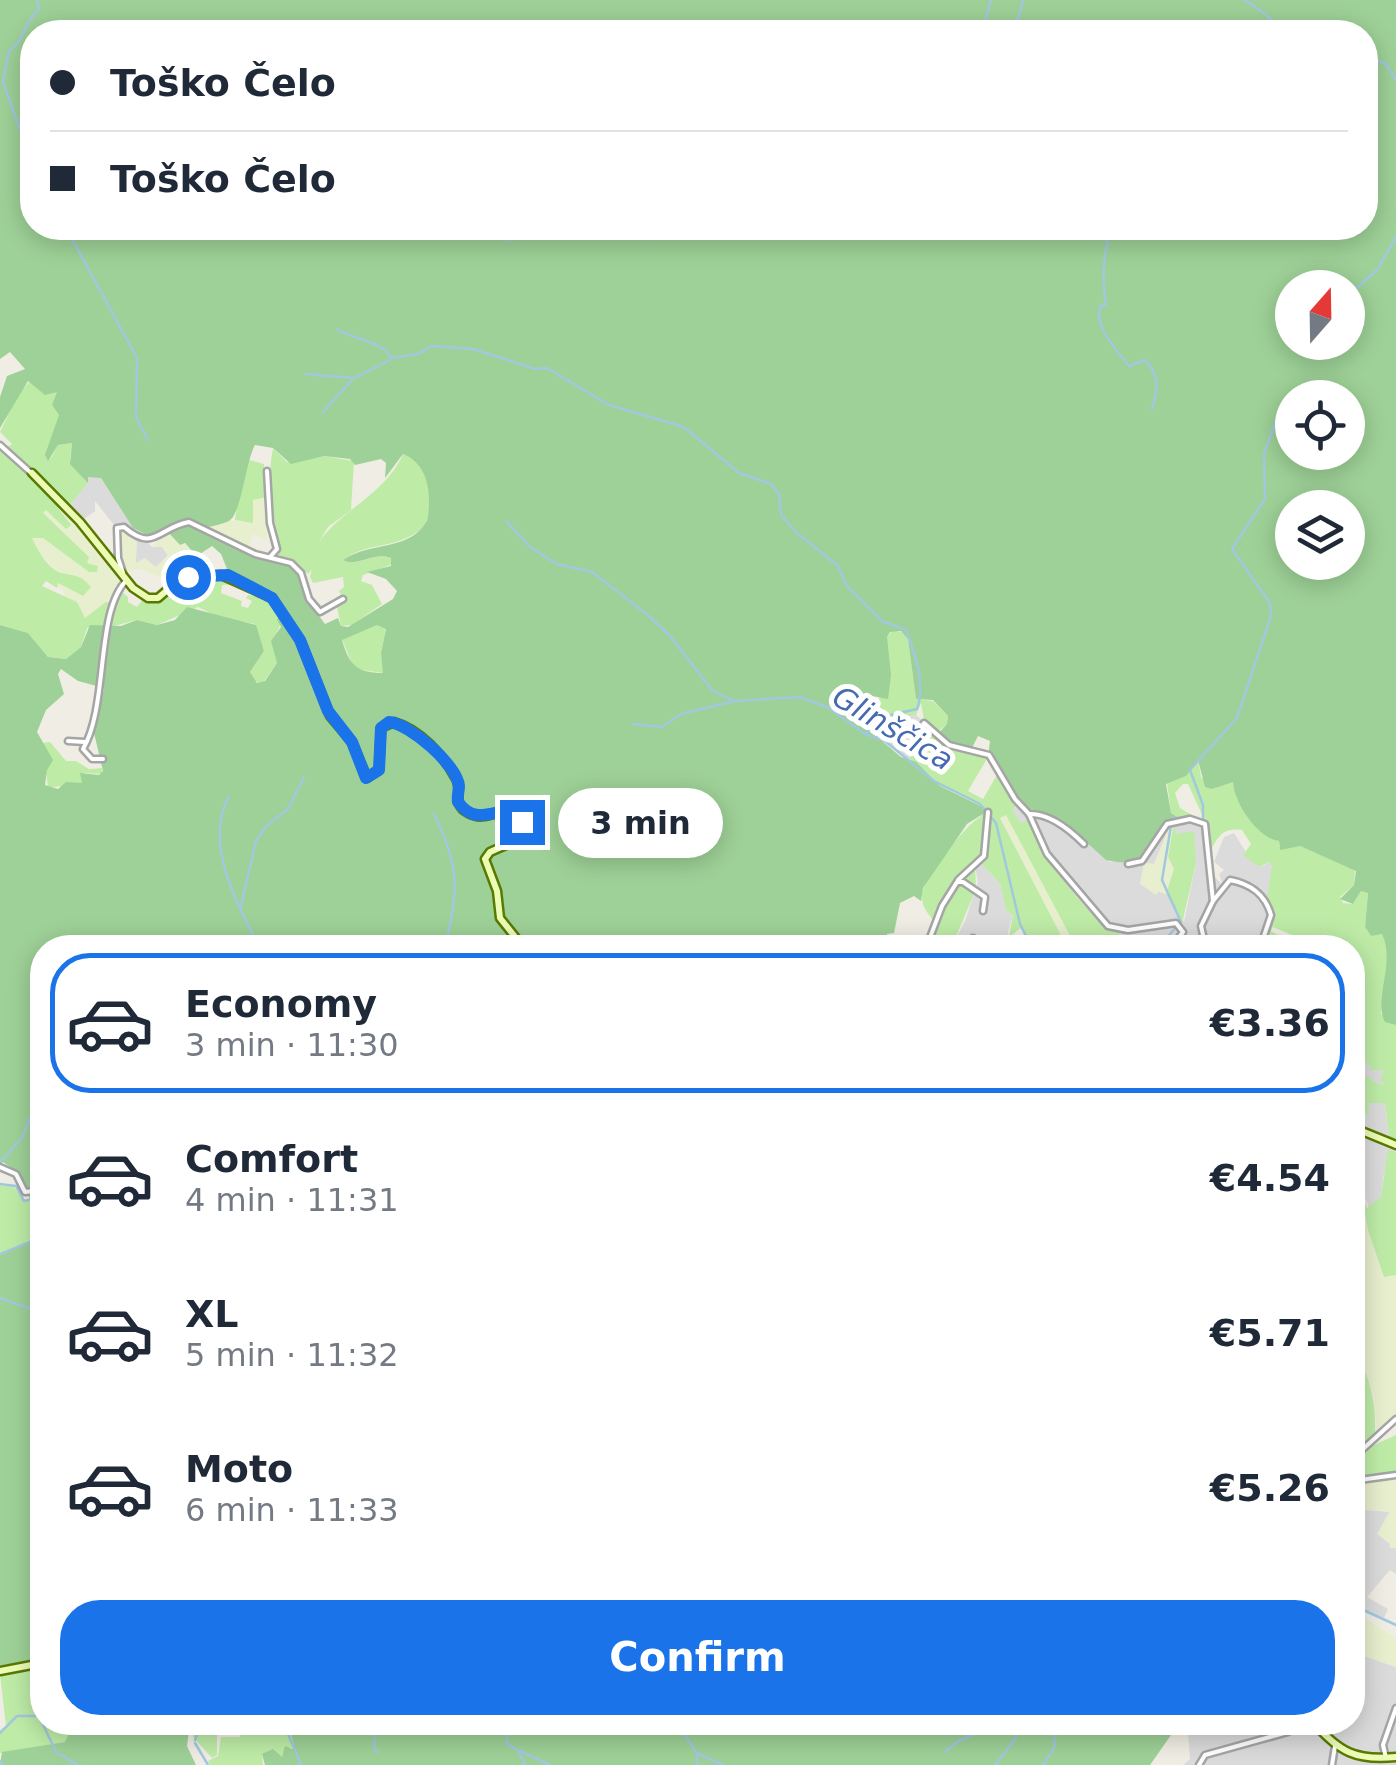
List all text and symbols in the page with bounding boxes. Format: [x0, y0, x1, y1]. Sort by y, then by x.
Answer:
text: Toško Čelo [110, 61, 336, 105]
text: Toško Čelo [110, 157, 336, 201]
north arrow [1275, 270, 1365, 360]
map controls [1275, 270, 1365, 580]
button: locate [1275, 380, 1365, 470]
button: layers [1275, 490, 1365, 580]
route start [166, 555, 211, 600]
water label: Glinščica [826, 678, 960, 778]
callout: 3 min [557, 787, 722, 857]
route end [500, 800, 545, 845]
text: 3 min [590, 804, 691, 842]
icon: car [65, 978, 155, 1068]
text: Economy [185, 982, 377, 1026]
text: €3.36 [1210, 1001, 1330, 1045]
text: 3 min · 11:30 [185, 1026, 399, 1064]
icon: car [65, 1133, 155, 1223]
text: Comfort [185, 1137, 358, 1181]
text: €4.54 [1210, 1156, 1330, 1200]
text: 4 min · 11:31 [185, 1181, 399, 1219]
icon: car [65, 1288, 155, 1378]
text: XL [185, 1292, 239, 1336]
text: €5.71 [1210, 1311, 1330, 1355]
text: 5 min · 11:32 [185, 1336, 399, 1374]
icon: car [65, 1443, 155, 1533]
text: Moto [185, 1447, 293, 1491]
text: €5.26 [1210, 1466, 1330, 1510]
text: 6 min · 11:33 [185, 1491, 399, 1529]
button: Confirm [60, 1600, 1335, 1715]

